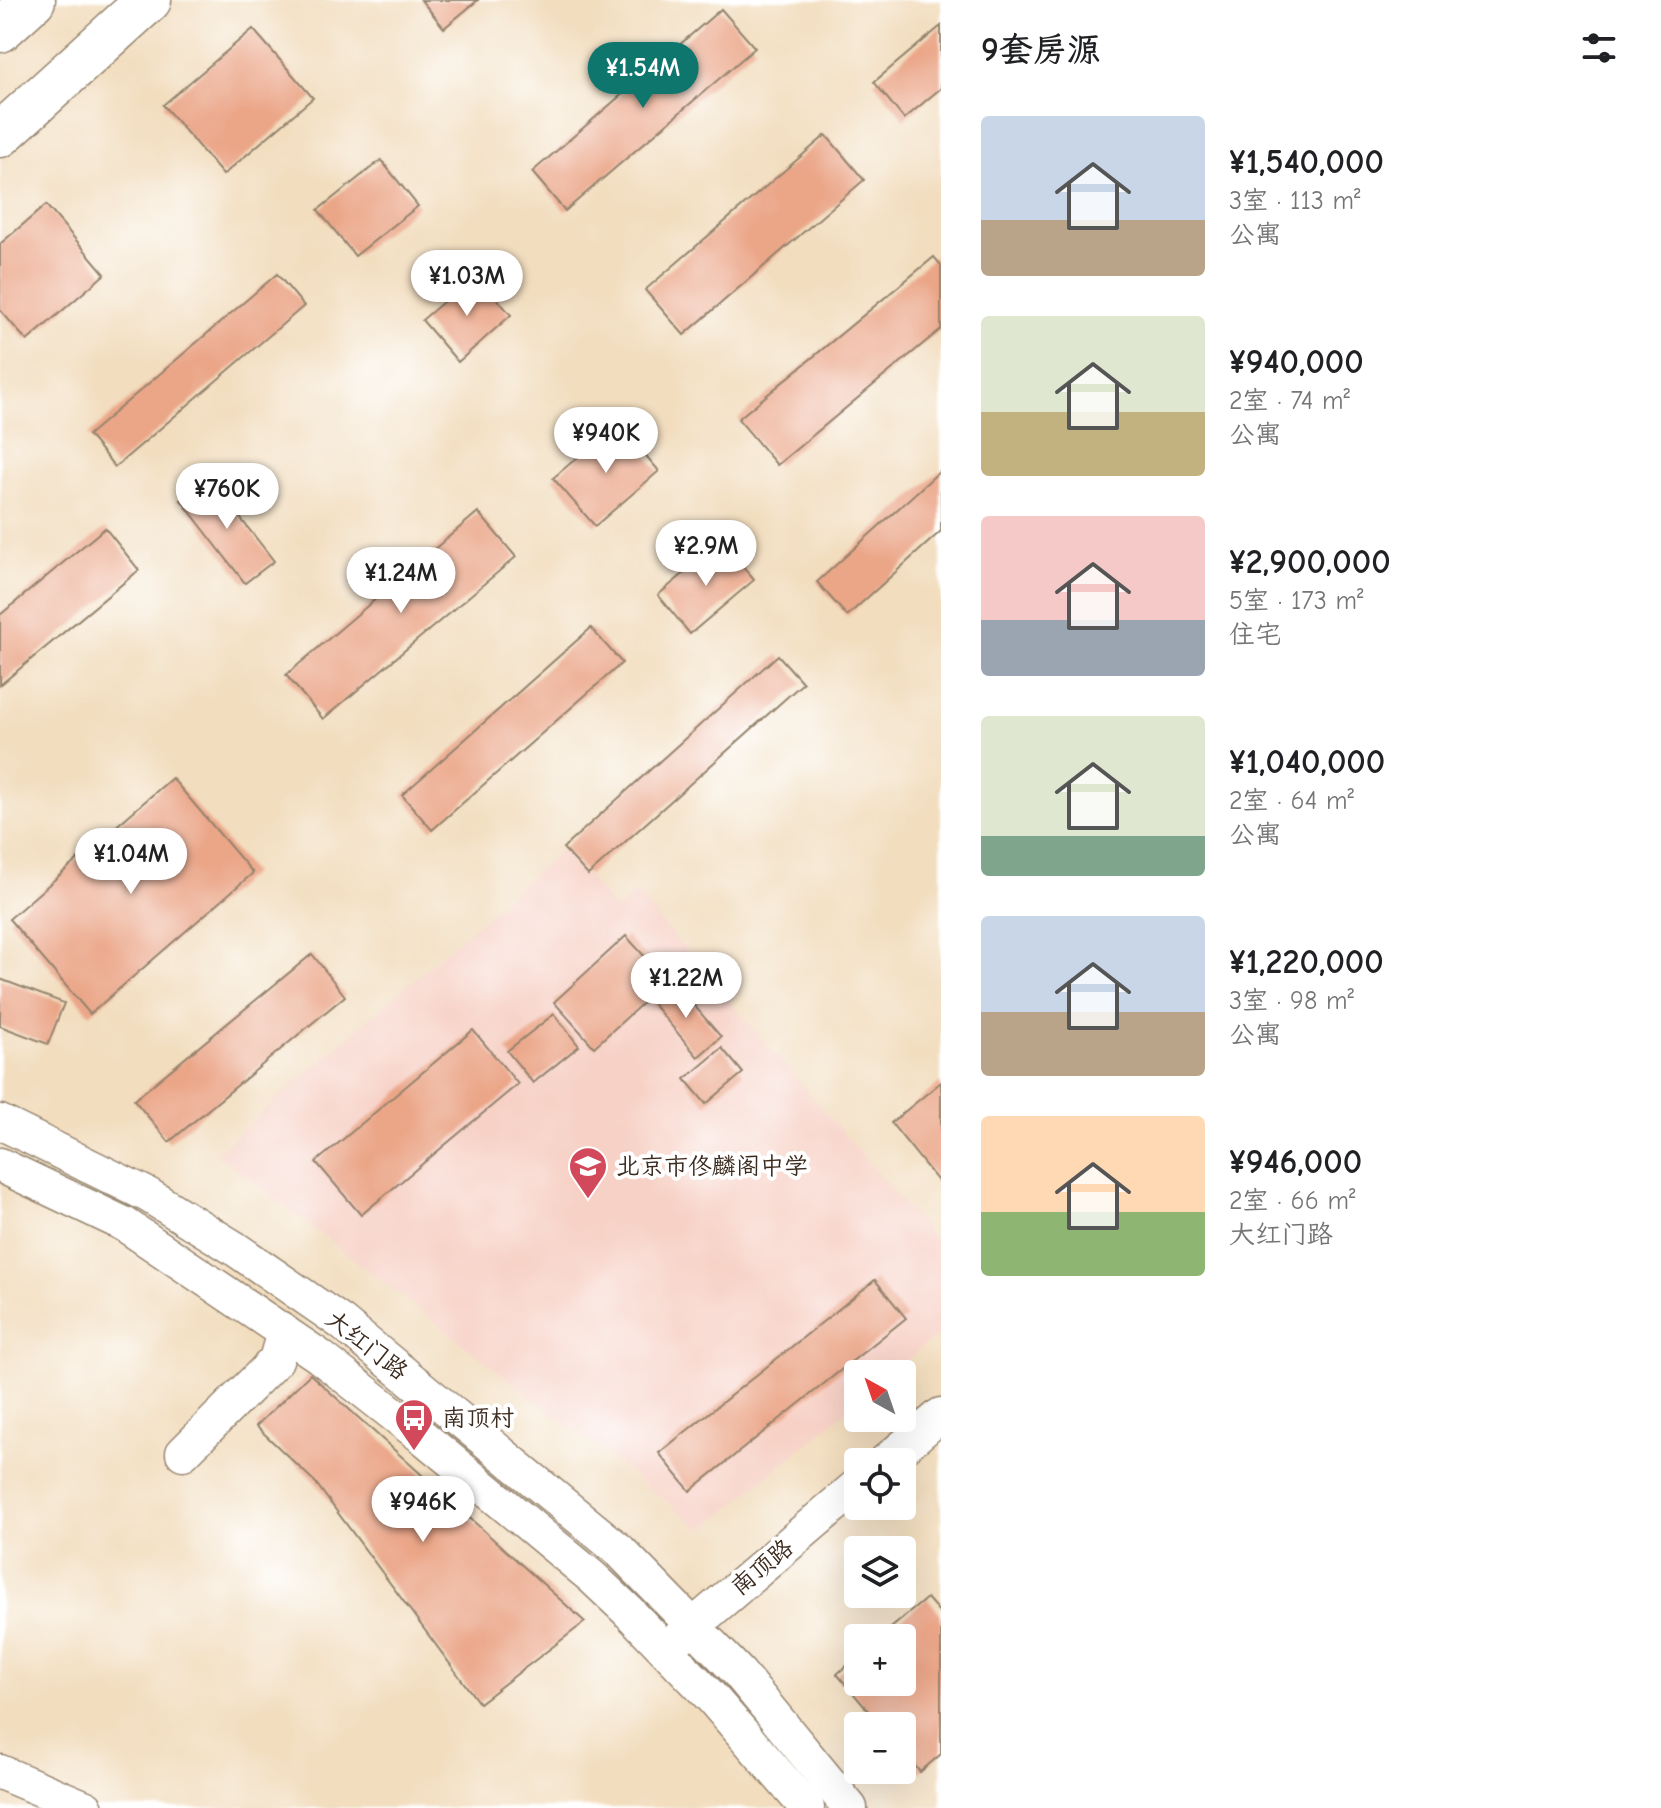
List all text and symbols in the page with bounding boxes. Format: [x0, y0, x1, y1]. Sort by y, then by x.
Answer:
icon: filters [1577, 26, 1621, 70]
text: 9套房源 [981, 30, 1101, 70]
pin: ¥1.54M [578, 42, 708, 110]
text: ¥1.54M [606, 53, 680, 83]
text: ¥1,540,000 [1229, 142, 1384, 182]
icon: home [1045, 148, 1141, 244]
text: 3室 · 113 m² [1229, 186, 1361, 216]
text: 公寓 [1229, 220, 1281, 250]
pin: ¥1.03M [402, 250, 532, 318]
text: ¥1.03M [429, 261, 505, 291]
text: ¥940,000 [1229, 342, 1364, 382]
icon: home [1045, 348, 1141, 444]
text: 2室 · 74 m² [1229, 386, 1350, 416]
pin: ¥940K [550, 407, 662, 475]
text: ¥940K [572, 418, 640, 448]
text: 公寓 [1229, 420, 1281, 450]
pin: ¥760K [171, 463, 283, 531]
text: ¥760K [194, 474, 260, 504]
pin: ¥2.9M [650, 520, 762, 588]
text: ¥2.9M [673, 531, 739, 561]
text: ¥2,900,000 [1229, 542, 1391, 582]
pin: ¥1.24M [336, 547, 466, 615]
icon: home [1045, 548, 1141, 644]
text: ¥1.24M [364, 558, 438, 588]
text: 5室 · 173 m² [1229, 586, 1363, 616]
text: 住宅 [1229, 620, 1281, 650]
text: ¥1,040,000 [1229, 742, 1385, 782]
icon: home [1045, 748, 1141, 844]
text: 2室 · 64 m² [1229, 786, 1354, 816]
text: 公寓 [1229, 820, 1281, 850]
pin: ¥1.04M [66, 828, 196, 896]
text: ¥1.04M [93, 839, 169, 869]
text: ¥1,220,000 [1229, 942, 1384, 982]
icon: home [1045, 948, 1141, 1044]
pin: ¥1.22M [621, 952, 751, 1020]
text: ¥1.22M [649, 963, 723, 993]
text: 3室 · 98 m² [1229, 986, 1354, 1016]
text: 公寓 [1229, 1020, 1281, 1050]
text: ¥946,000 [1229, 1142, 1362, 1182]
school or university icon: 北京市佟麟阁中学 [567, 1145, 609, 1200]
icon: home [1045, 1148, 1141, 1244]
place label: 北京市佟麟阁中学 [616, 1152, 808, 1180]
text: 2室 · 66 m² [1229, 1186, 1355, 1216]
text: 大红门路 [1229, 1220, 1333, 1250]
street label: 大红门路 [321, 1304, 413, 1386]
north arrow [844, 1360, 916, 1432]
map controls [844, 1360, 916, 1784]
bus stop icon: 南顶村 [393, 1397, 435, 1452]
place label: 南顶村 [442, 1404, 514, 1432]
button: locate [844, 1448, 916, 1520]
pin: ¥946K [367, 1476, 479, 1544]
text: ¥946K [390, 1487, 456, 1517]
street label: 南顶路 [725, 1533, 799, 1601]
button: layers [844, 1536, 916, 1608]
button: + [844, 1624, 916, 1696]
button: − [844, 1712, 916, 1784]

